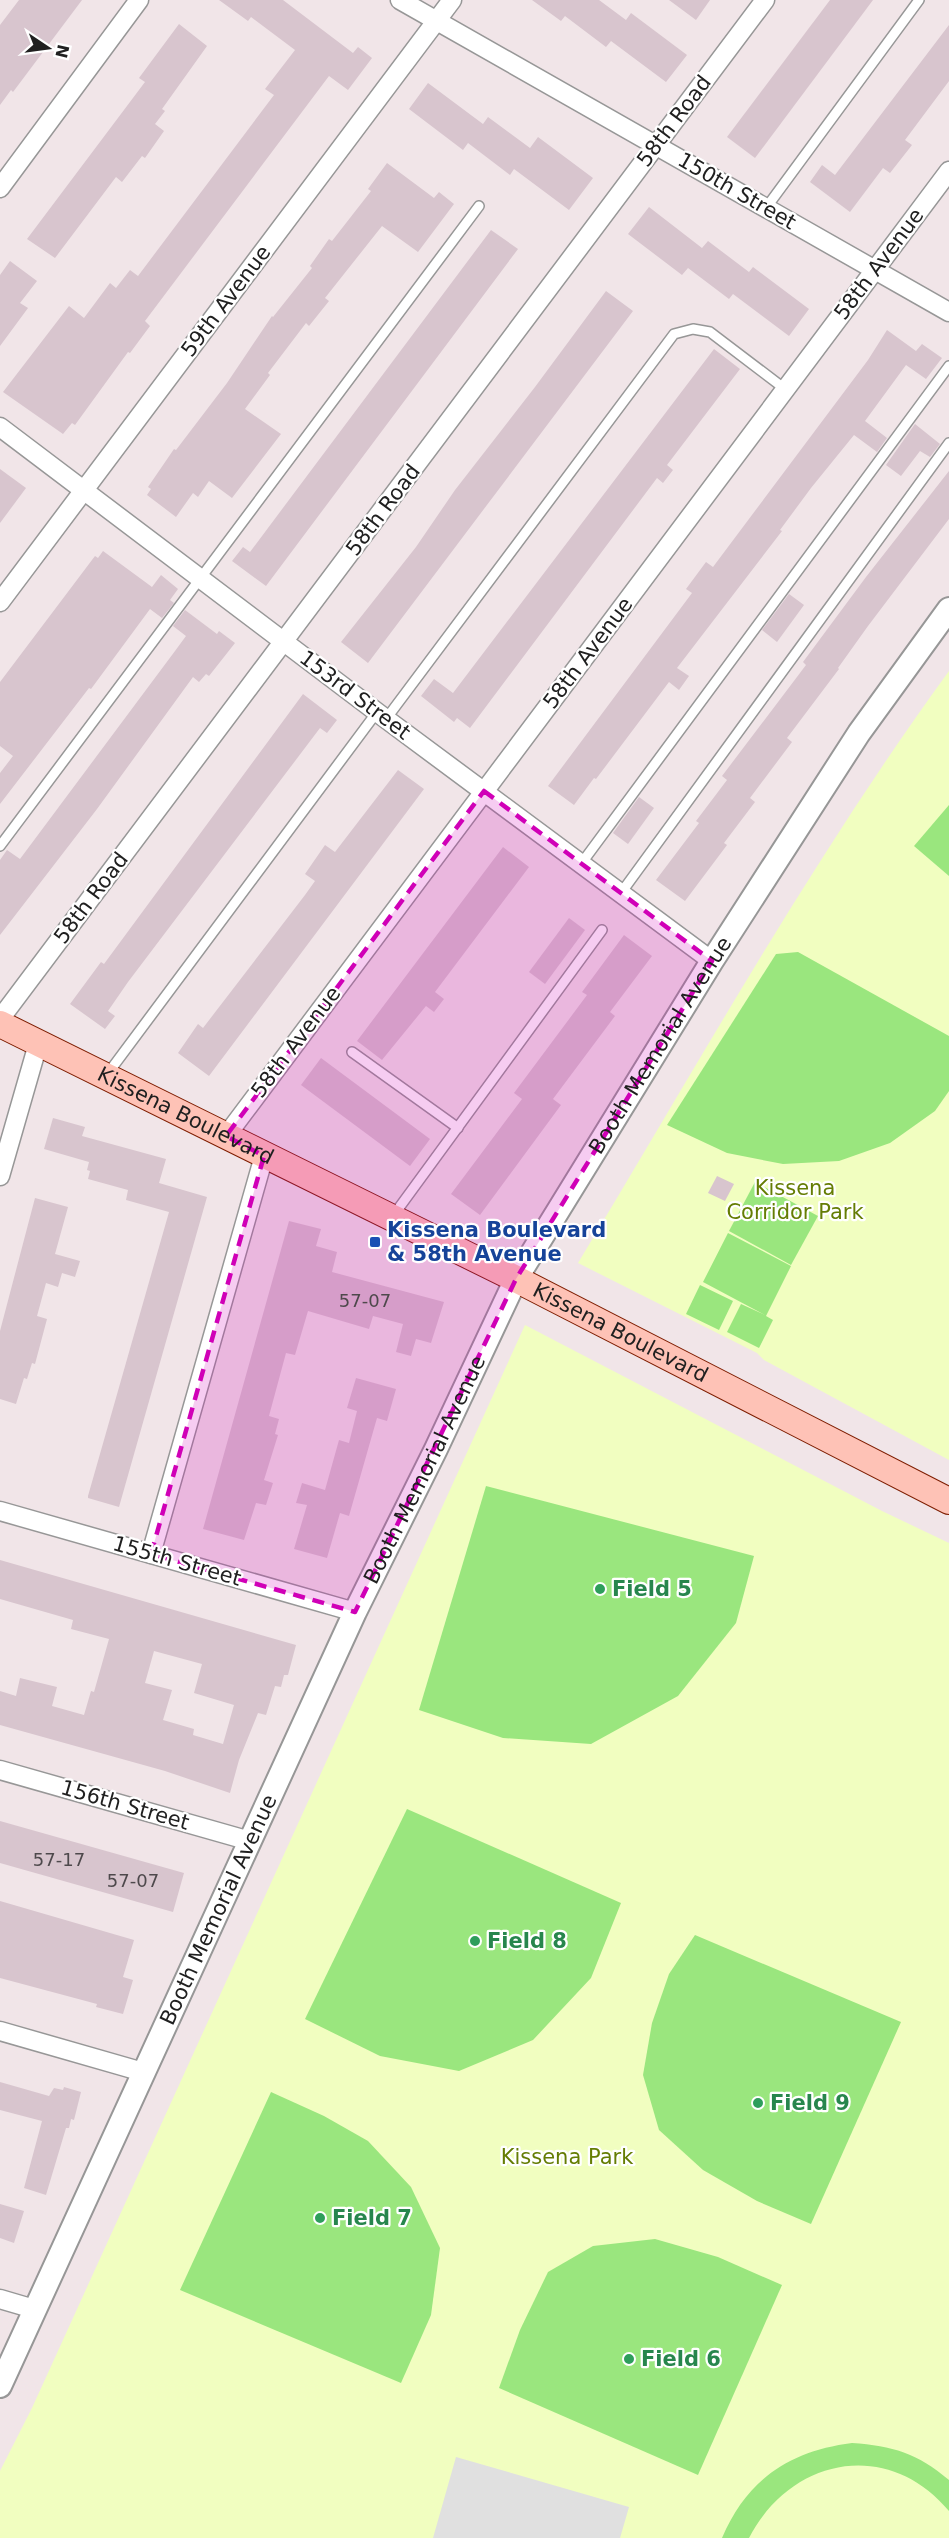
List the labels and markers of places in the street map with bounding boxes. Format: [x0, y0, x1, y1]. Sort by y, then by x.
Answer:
place label: Kissena Boulevard & 58th Avenue [387, 1218, 606, 1266]
marker: Kissena Boulevard & 58th Avenue [368, 1235, 382, 1249]
place label: Field 5 [612, 1577, 692, 1601]
marker: Field 5 [593, 1582, 607, 1596]
place label: Field 8 [487, 1929, 567, 1953]
marker: Field 8 [468, 1934, 482, 1948]
place label: Field 9 [770, 2091, 850, 2115]
marker: Field 9 [751, 2096, 765, 2110]
place label: Field 7 [332, 2206, 412, 2230]
marker: Field 7 [313, 2211, 327, 2225]
place label: Field 6 [641, 2347, 721, 2371]
marker: Field 6 [622, 2352, 636, 2366]

